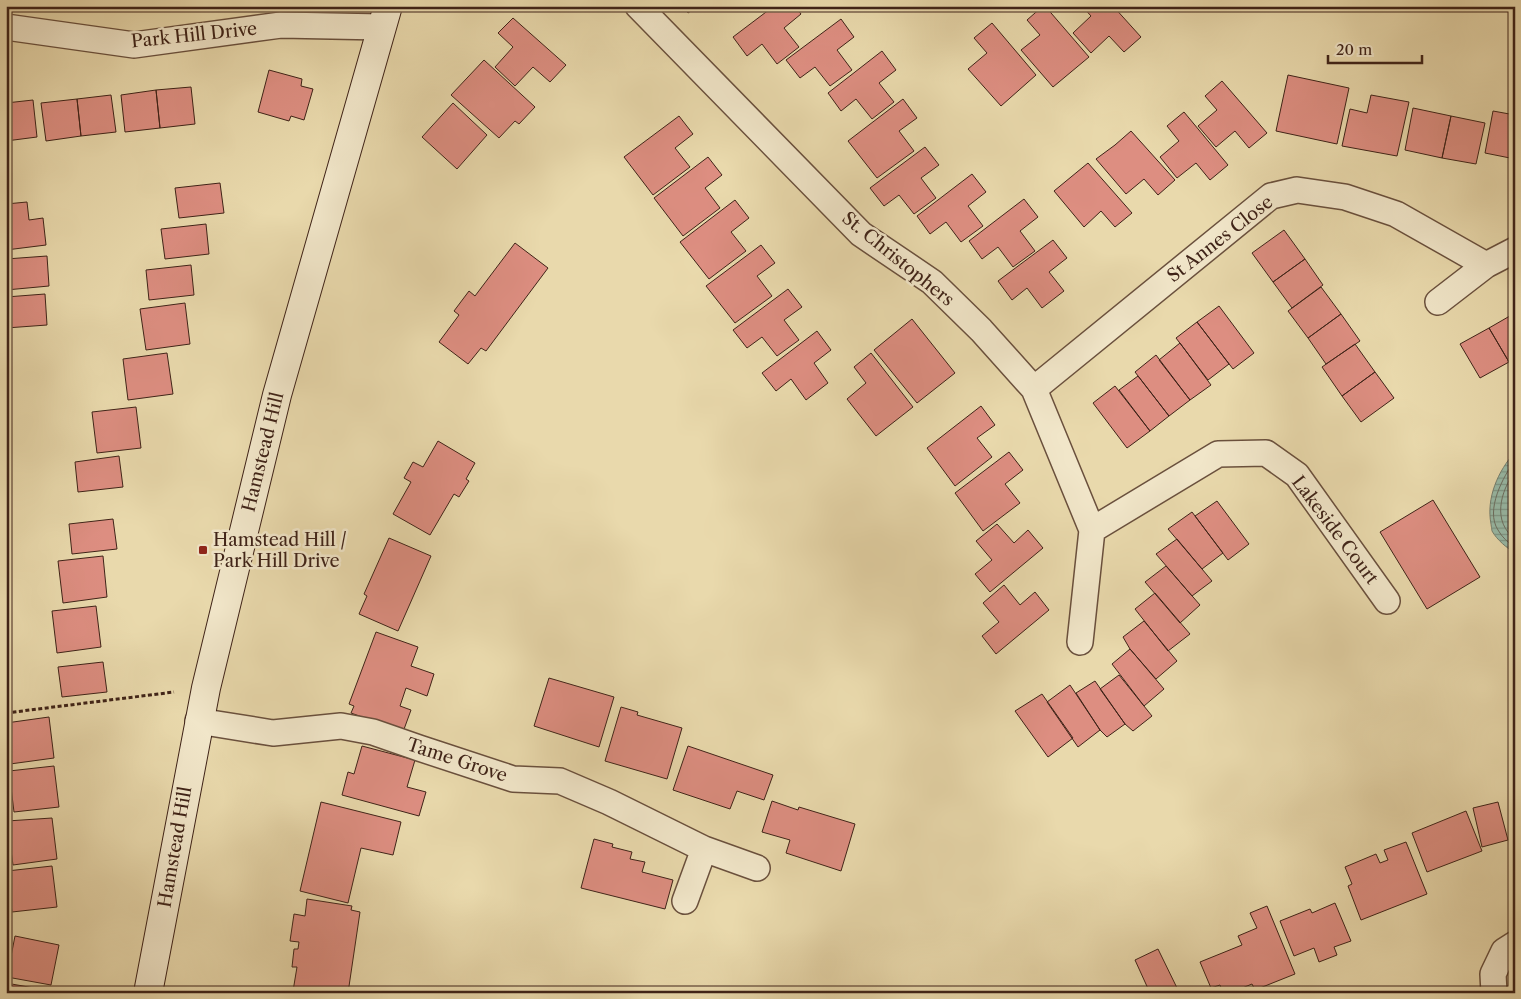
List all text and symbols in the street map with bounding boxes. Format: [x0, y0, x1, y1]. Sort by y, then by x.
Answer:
street label: Park Hill Drive [130, 17, 258, 53]
scale bar [1328, 32, 1422, 64]
text: 20 m [1336, 40, 1372, 59]
street label: St Annes Close [1163, 191, 1277, 287]
street label: St. Christophers [838, 207, 958, 311]
street label: Hamstead Hill [238, 390, 288, 514]
street label: Lakeside Court [1287, 471, 1383, 589]
place label: Hamstead Hill / Park Hill Drive [213, 529, 347, 572]
marker: Hamstead Hill / Park Hill Drive [197, 544, 209, 556]
street label: Tame Grove [404, 733, 510, 787]
street label: Hamstead Hill [154, 785, 196, 909]

